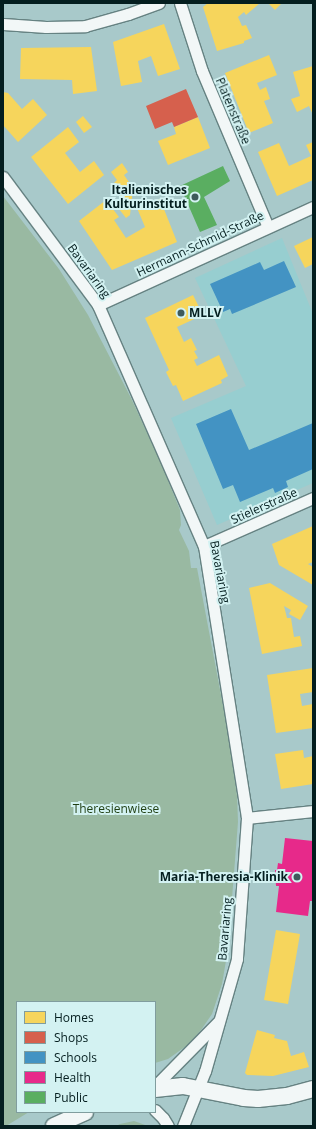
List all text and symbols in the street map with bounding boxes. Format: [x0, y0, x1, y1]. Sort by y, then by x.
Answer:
street label: Platenstraße [212, 75, 254, 147]
place label: Italienisches Kulturinstitut [104, 183, 187, 211]
marker: Italienisches Kulturinstitut [190, 192, 200, 202]
street label: Hermann-Schmid-Straße [134, 208, 266, 280]
street label: Bavariaring [65, 241, 113, 301]
place label: MLLV [189, 306, 222, 320]
marker: MLLV [176, 308, 186, 318]
street label: Stielerstraße [229, 485, 299, 527]
street label: Bavariaring [207, 539, 233, 605]
park label: Theresienwiese [73, 802, 159, 816]
place label: Maria-Theresia-Klinik [160, 870, 288, 884]
marker: Maria-Theresia-Klinik [291, 871, 303, 883]
street label: Bavariaring [215, 897, 235, 961]
legend [16, 1001, 156, 1113]
text: Homes [54, 1009, 94, 1026]
text: Shops [54, 1029, 88, 1046]
text: Schools [54, 1049, 97, 1066]
text: Health [54, 1069, 91, 1086]
text: Public [54, 1089, 88, 1106]

